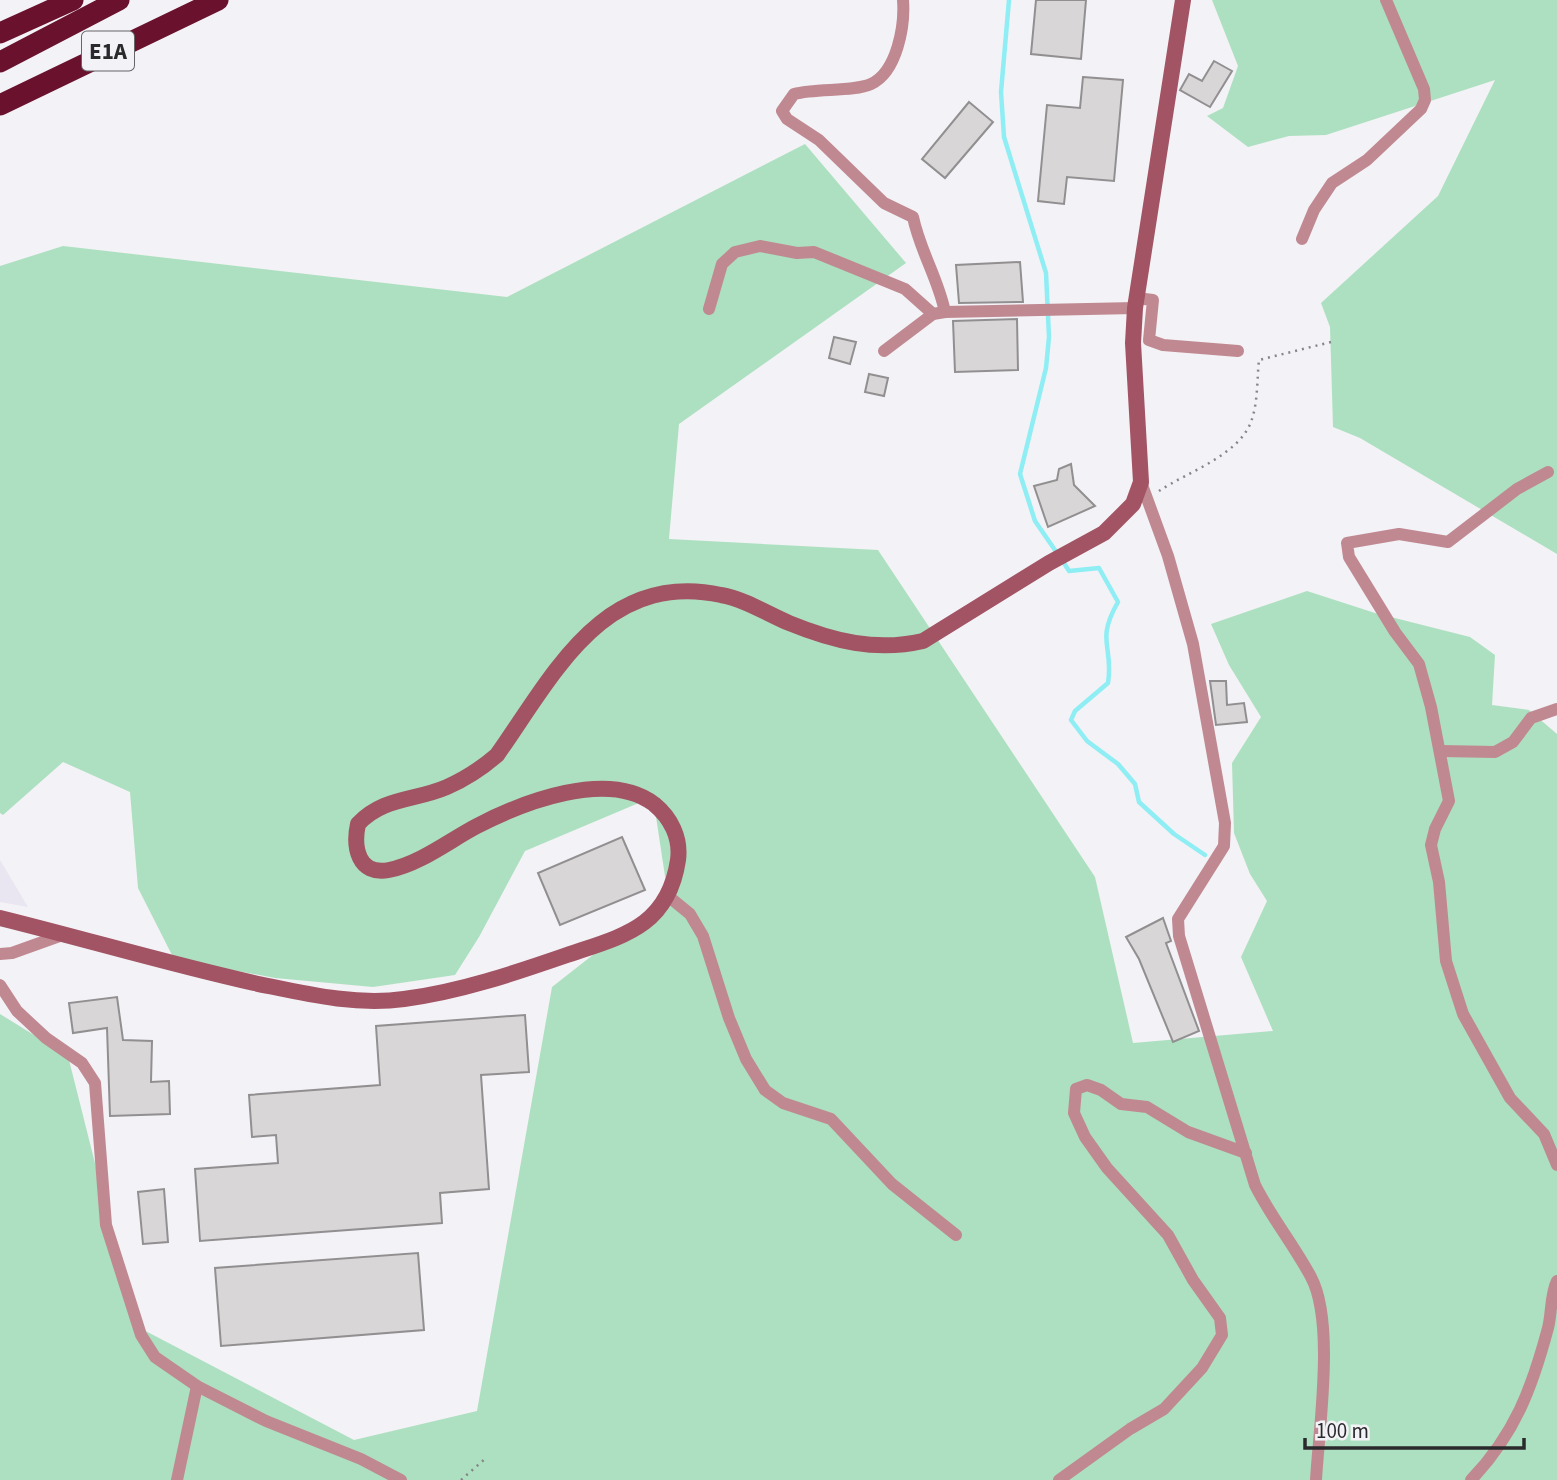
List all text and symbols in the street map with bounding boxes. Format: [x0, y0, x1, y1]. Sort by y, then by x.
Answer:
road number: E1A [82, 32, 134, 70]
scale bar [1305, 1406, 1524, 1450]
text: 100 m [1316, 1416, 1369, 1446]

